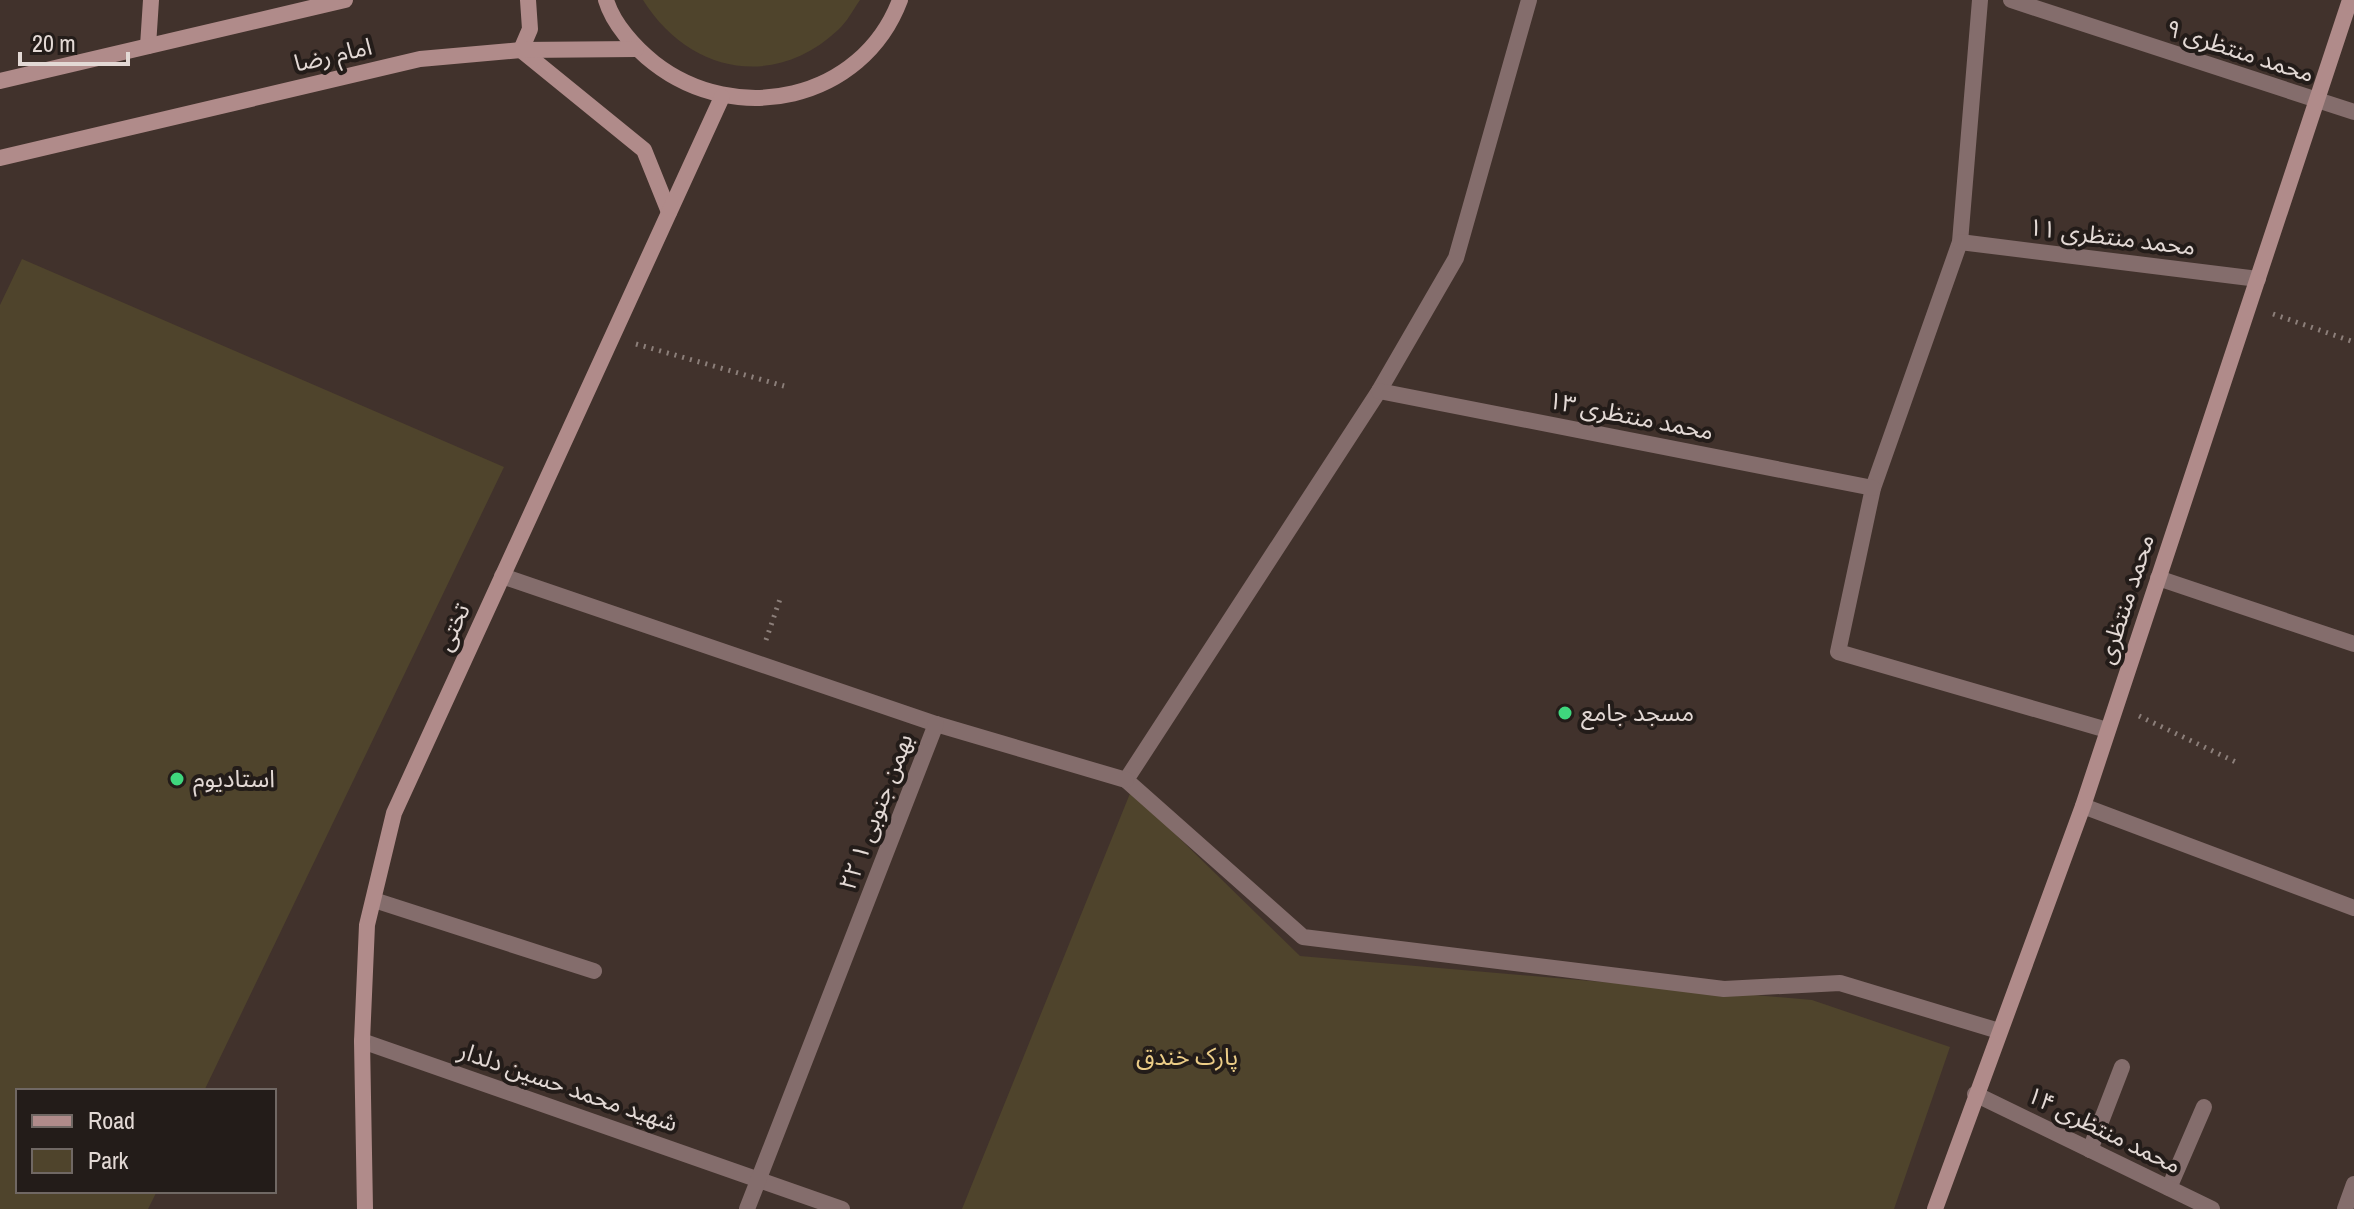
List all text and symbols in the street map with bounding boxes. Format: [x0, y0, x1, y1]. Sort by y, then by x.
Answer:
street label: محمد منتظری ۹ [2162, 11, 2318, 89]
scale bar [20, 16, 128, 66]
text: 20 m [32, 27, 76, 59]
street label: امام رضا [291, 30, 376, 81]
street label: محمد منتظری ۱۱ [2027, 210, 2197, 262]
street label: محمد منتظری ۱۳ [1546, 383, 1716, 447]
street label: محمد منتظری [2089, 530, 2161, 668]
street label: تختی [427, 598, 477, 656]
place label: مسجد جامع [1581, 696, 1694, 730]
marker: مسجد جامع [1556, 704, 1574, 722]
street label: ۲۲ بهمن جنوبی ۱ [830, 729, 920, 895]
place label: استادیوم [193, 762, 275, 797]
marker: استادیوم [168, 770, 186, 788]
street label: شهید محمد حسین دلدار [454, 1033, 682, 1139]
park label: پارک خندق [1136, 1040, 1238, 1072]
street label: محمد منتظری ۱۴ [2022, 1078, 2187, 1180]
legend [16, 1089, 276, 1193]
text: Road [88, 1104, 135, 1136]
text: Park [88, 1144, 129, 1176]

